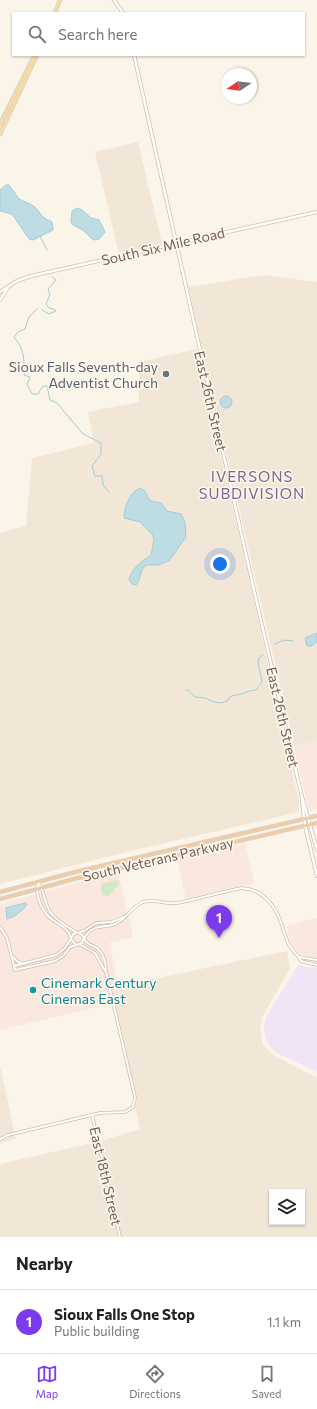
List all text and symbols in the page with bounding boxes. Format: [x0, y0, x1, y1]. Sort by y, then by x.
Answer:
search box [12, 12, 305, 56]
icon: search [26, 23, 48, 45]
text: Search here [58, 25, 137, 43]
north arrow [221, 68, 257, 104]
street label: South Six Mile Road [100, 224, 226, 268]
street label: East 26th Street [191, 349, 231, 453]
place label: Sioux Falls Seventh-day Adventist Church [9, 358, 158, 391]
marker: Sioux Falls Seventh-day Adventist Church [161, 369, 171, 379]
district label: IVERSONS SUBDIVISION [199, 467, 305, 502]
your location [210, 554, 230, 574]
street label: East 26th Street [263, 665, 303, 769]
street label: South Veterans Parkway [81, 833, 235, 885]
pin: 1 [206, 905, 232, 938]
place label: Cinemark Century Cinemas East [41, 974, 156, 1007]
marker: Cinemark Century Cinemas East [28, 985, 38, 995]
street label: East 18th Street [86, 1125, 126, 1227]
map controls [269, 1189, 305, 1225]
button: layers [269, 1189, 305, 1225]
text: Nearby [16, 1253, 73, 1274]
text: Sioux Falls One Stop [54, 1305, 195, 1323]
text: 1 [26, 1314, 32, 1330]
text: 1.1 km [267, 1314, 301, 1330]
text: Public building [54, 1323, 140, 1339]
tab: Map [36, 1363, 58, 1400]
tab: Directions [129, 1363, 181, 1400]
tab: Saved [252, 1363, 281, 1400]

